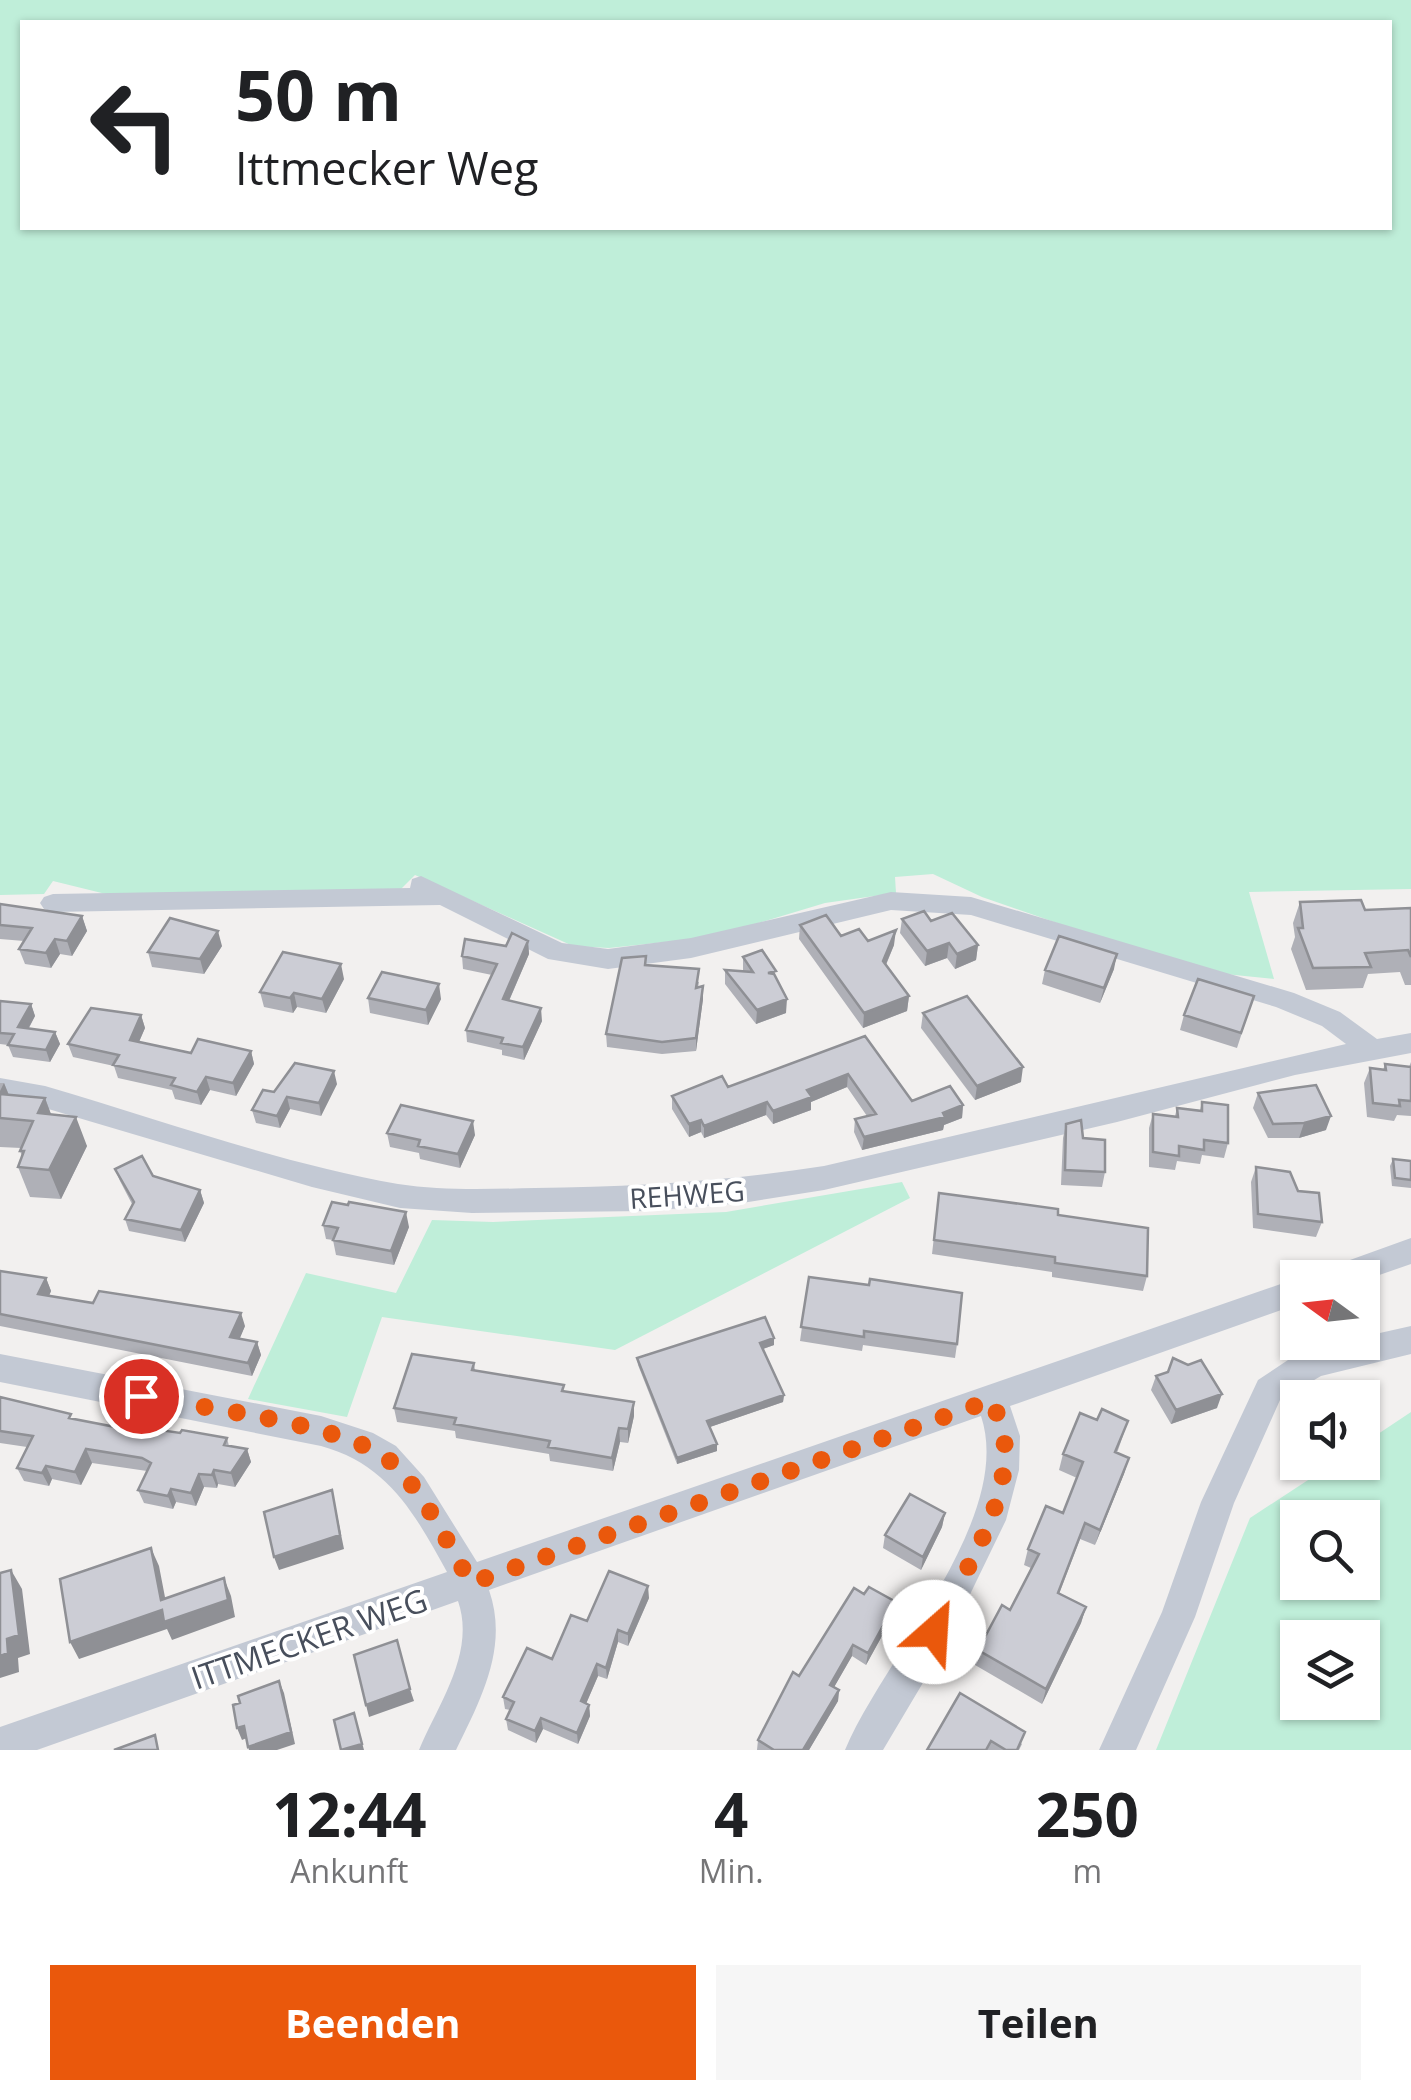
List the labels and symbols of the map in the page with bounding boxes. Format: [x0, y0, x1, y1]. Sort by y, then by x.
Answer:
street label: REHWEG [628, 1171, 746, 1217]
north arrow [1280, 1260, 1380, 1360]
pin [99, 1354, 184, 1439]
street label: ITTMECKER WEG [185, 1577, 433, 1699]
position arrow [882, 1580, 986, 1684]

